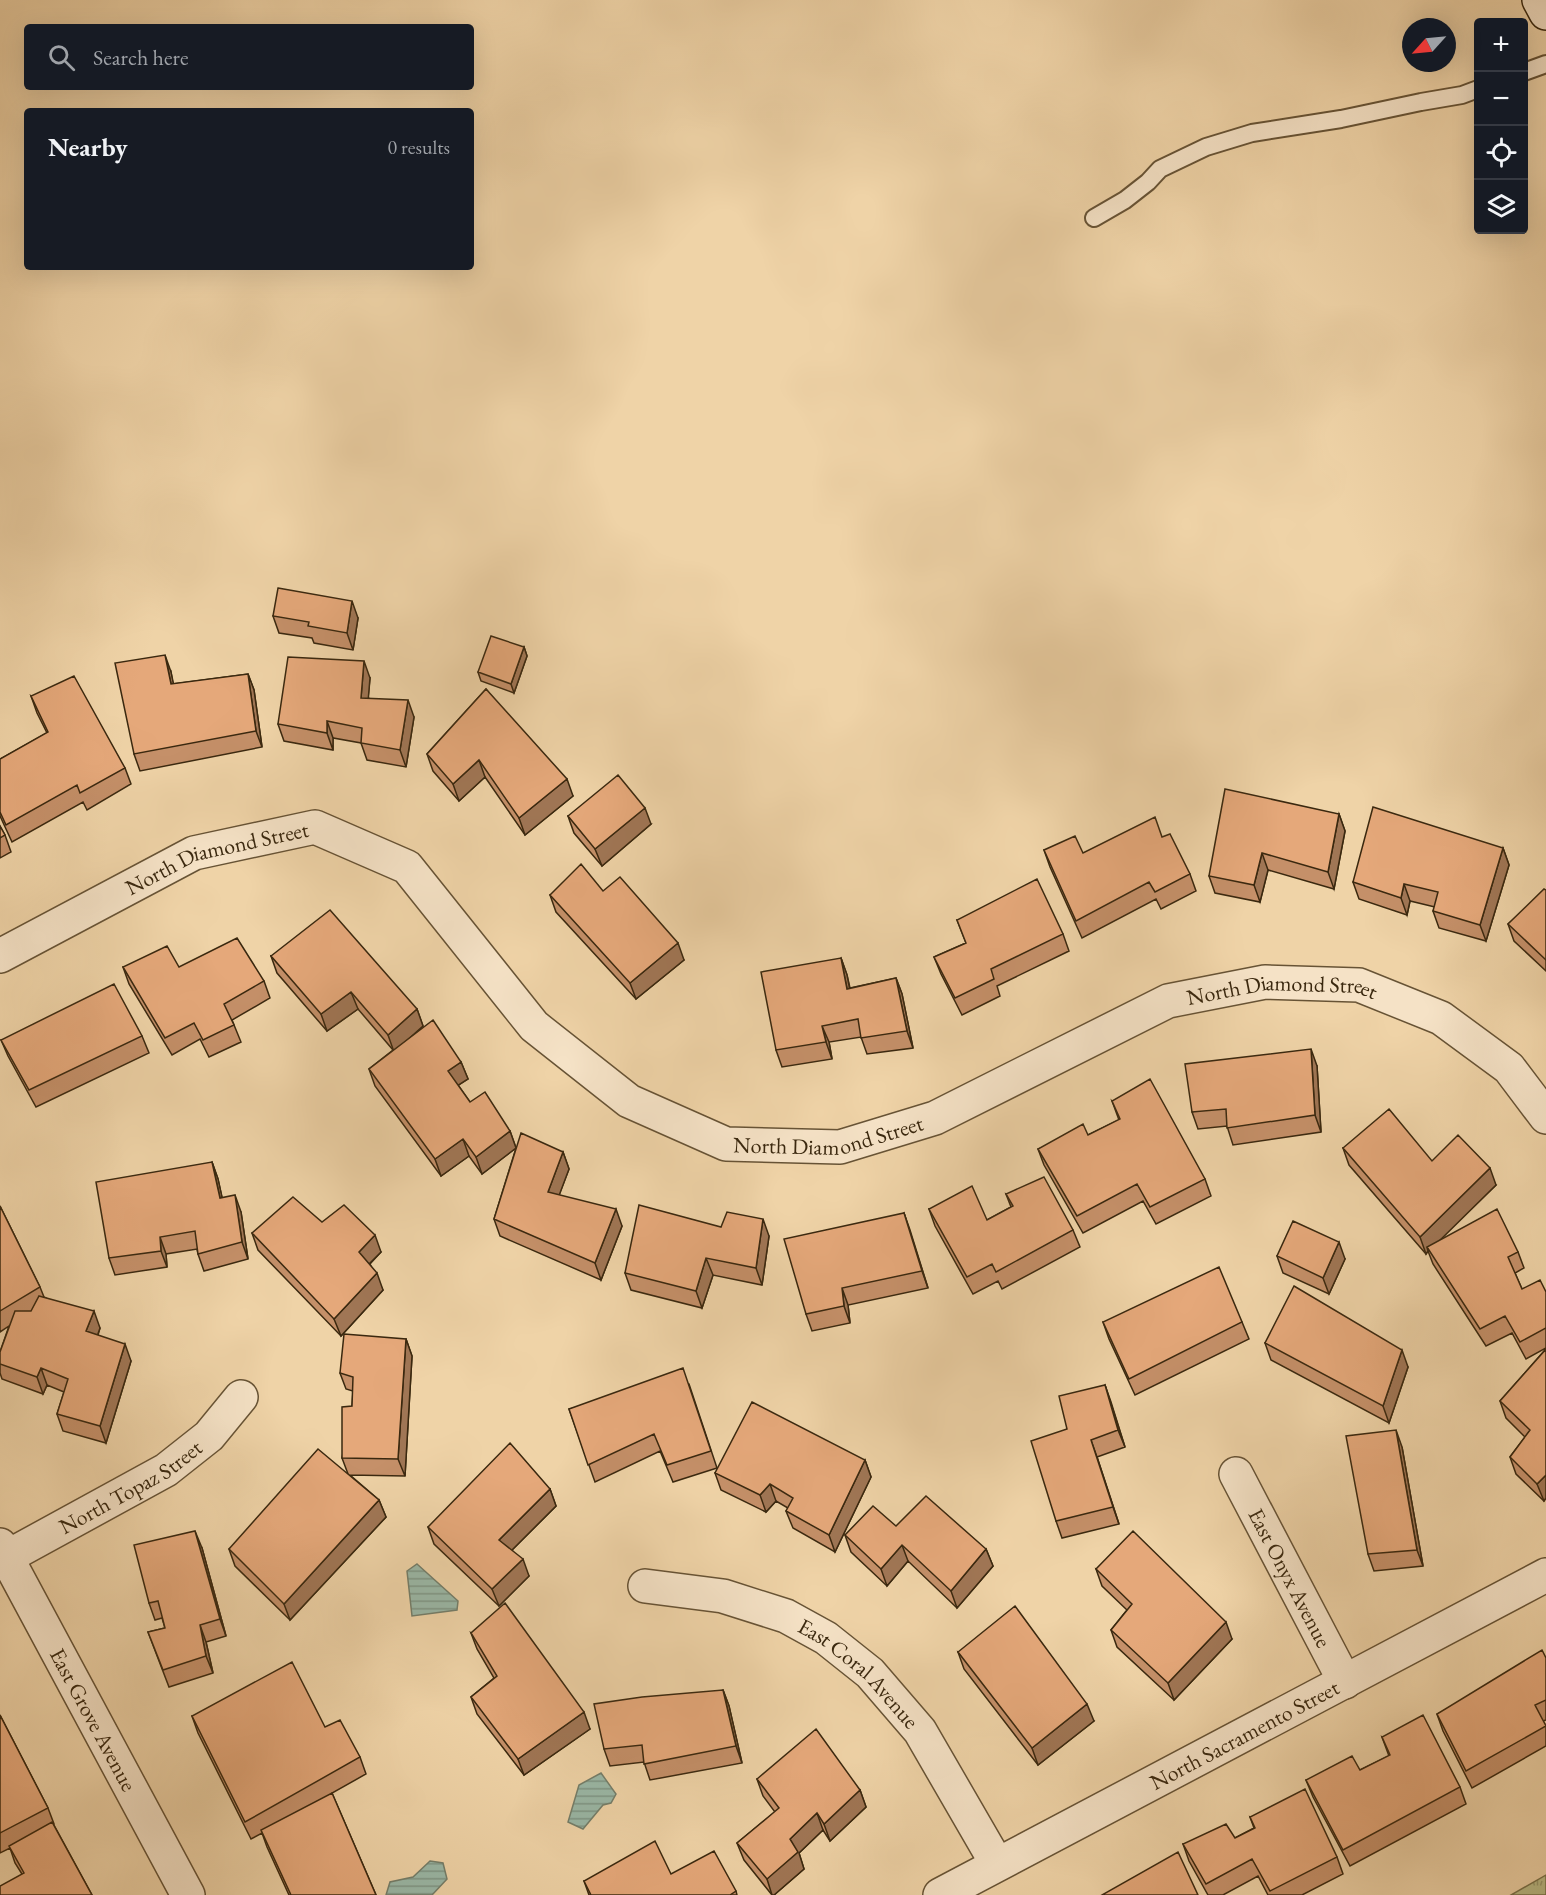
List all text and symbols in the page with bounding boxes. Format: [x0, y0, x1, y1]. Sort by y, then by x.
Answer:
north arrow [1402, 18, 1456, 72]
map controls [1474, 18, 1528, 234]
button: + [1474, 18, 1528, 72]
search box [24, 24, 474, 90]
icon: search [45, 41, 78, 74]
text: Search here [93, 43, 188, 72]
button: − [1474, 72, 1528, 126]
button: locate [1474, 126, 1528, 180]
text: Nearby [48, 130, 128, 164]
text: 0 results [387, 134, 450, 160]
button: layers [1474, 180, 1528, 234]
street label: North Diamond Street [120, 815, 311, 902]
street label: North Diamond Street [1184, 968, 1382, 1012]
street label: North Diamond Street [733, 1108, 927, 1162]
street label: North Topaz Street [54, 1433, 208, 1541]
street label: East Onyx Avenue [1241, 1503, 1338, 1653]
street label: East Coral Avenue [793, 1611, 926, 1735]
street label: East Grove Avenue [43, 1643, 144, 1797]
street label: North Sacramento Street [1145, 1673, 1344, 1797]

